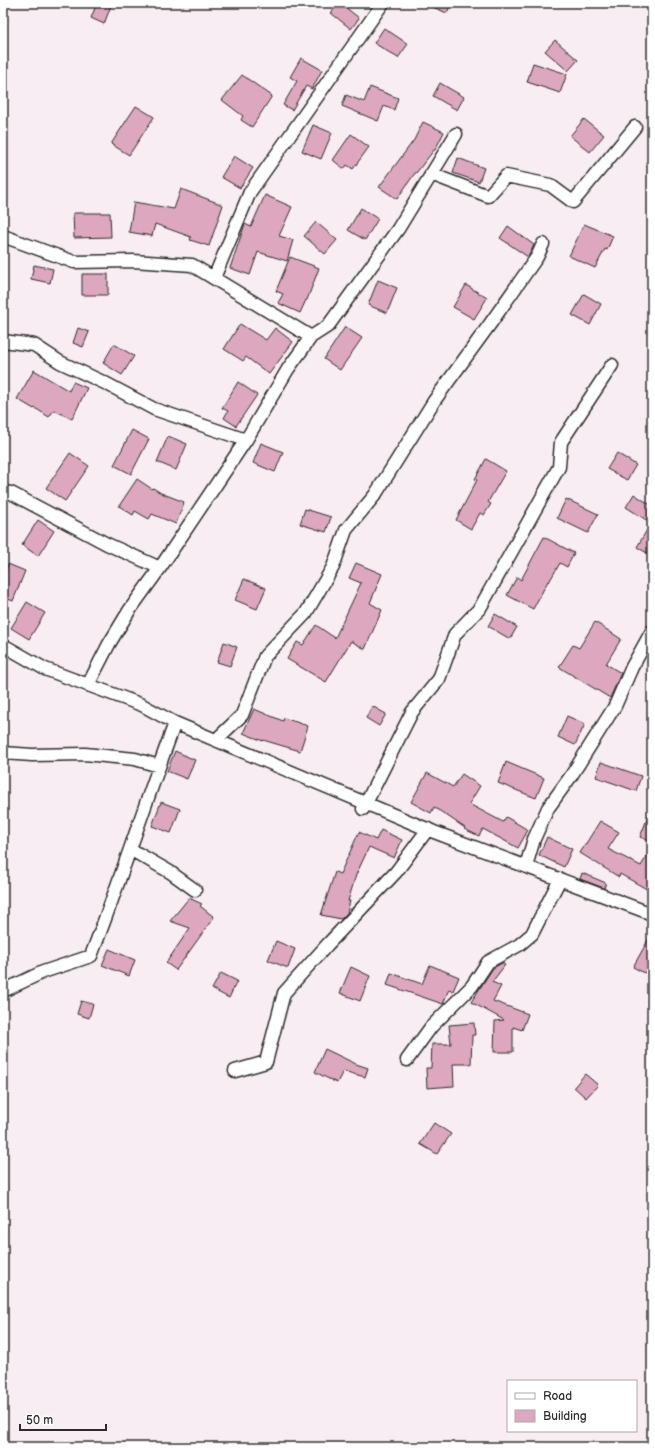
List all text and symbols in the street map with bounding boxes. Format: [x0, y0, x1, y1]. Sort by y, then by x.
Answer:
legend [507, 1380, 637, 1432]
text: Road [543, 1389, 572, 1404]
scale bar [20, 1406, 106, 1432]
text: Building [543, 1409, 587, 1424]
text: 50 m [26, 1413, 53, 1428]

